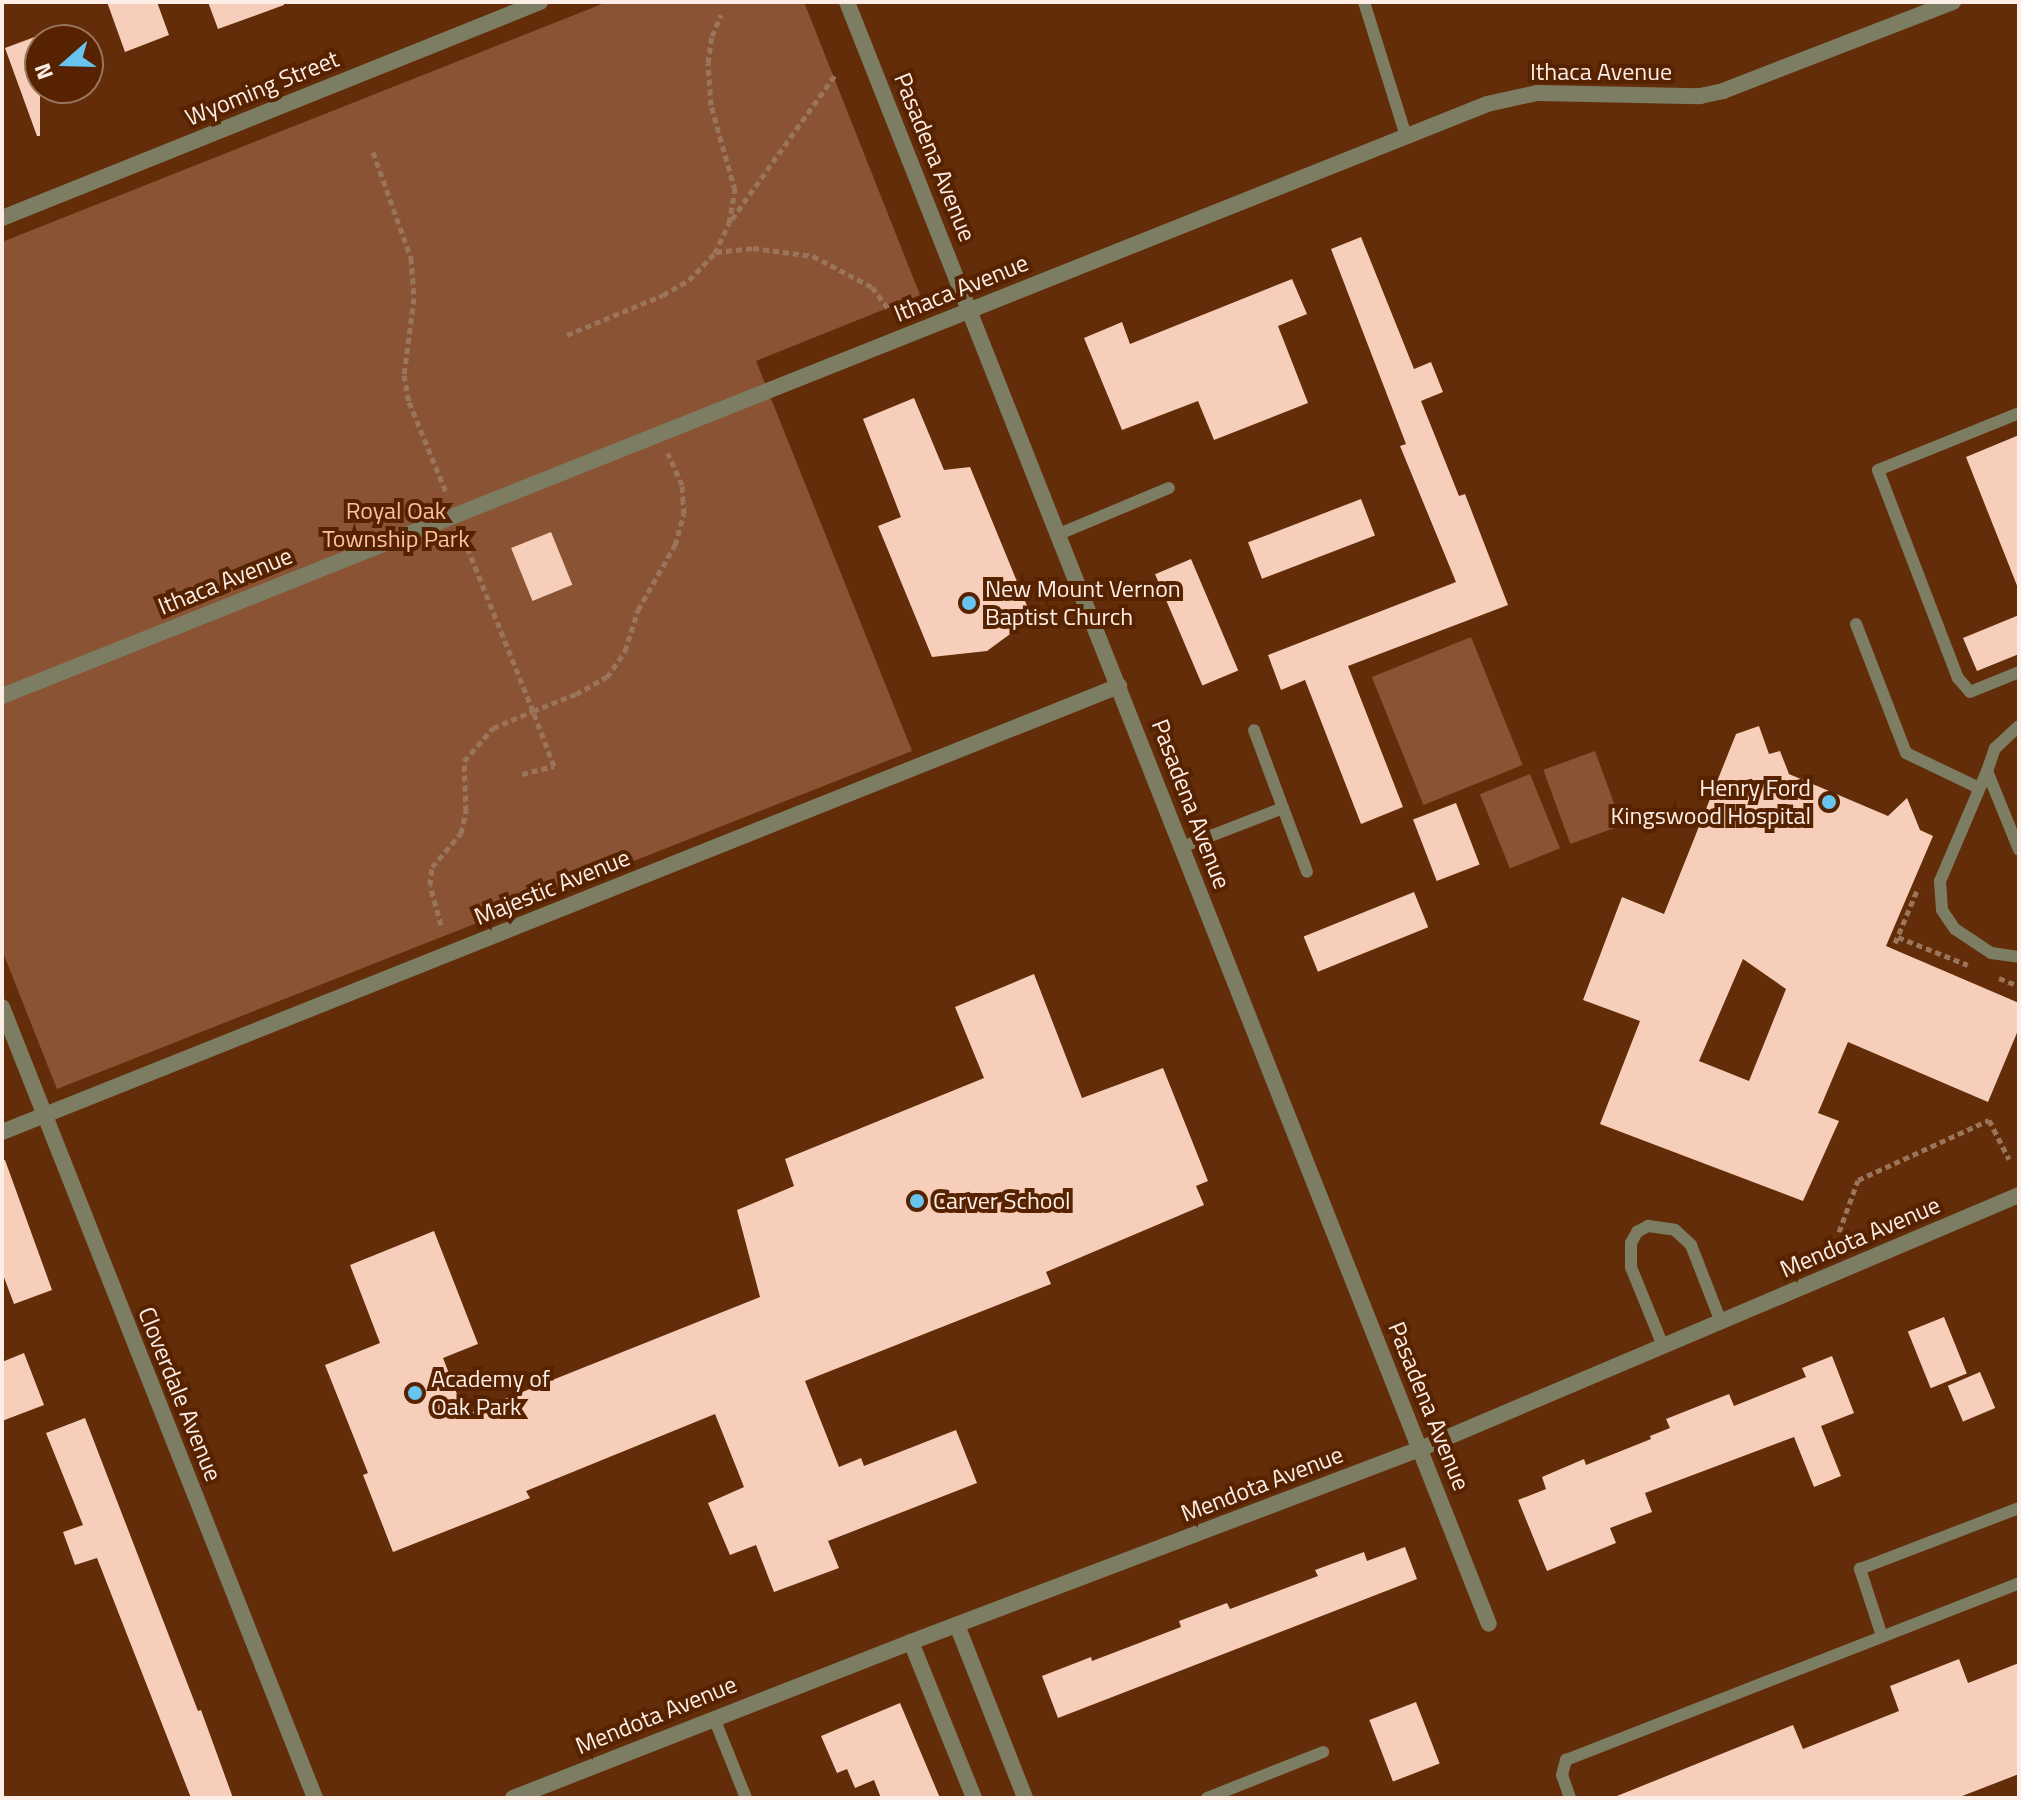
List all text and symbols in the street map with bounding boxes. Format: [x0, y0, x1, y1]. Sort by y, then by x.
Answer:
north arrow [24, 24, 104, 104]
street label: Wyoming Street [181, 44, 343, 132]
street label: Ithaca Avenue [1530, 58, 1672, 86]
text: N [25, 59, 62, 85]
street label: Pasadena Avenue [888, 68, 982, 246]
street label: Ithaca Avenue [890, 248, 1032, 328]
park label: Royal Oak Township Park [322, 497, 470, 553]
street label: Ithaca Avenue [154, 541, 296, 621]
place label: New Mount Vernon Baptist Church [985, 575, 1181, 631]
marker: New Mount Vernon Baptist Church [960, 594, 978, 612]
street label: Pasadena Avenue [1145, 715, 1237, 893]
place label: Henry Ford Kingswood Hospital [1611, 774, 1811, 830]
marker: Henry Ford Kingswood Hospital [1818, 791, 1840, 813]
street label: Majestic Avenue [470, 843, 634, 931]
place label: Carver School [933, 1187, 1071, 1215]
street label: Mendota Avenue [1776, 1190, 1944, 1284]
marker: Carver School [908, 1192, 926, 1210]
street label: Cloverdale Avenue [132, 1303, 228, 1485]
street label: Pasadena Avenue [1382, 1317, 1476, 1495]
place label: Academy of Oak Park [431, 1365, 550, 1421]
marker: Academy of Oak Park [406, 1384, 424, 1402]
street label: Mendota Avenue [1177, 1440, 1347, 1528]
street label: Mendota Avenue [571, 1670, 741, 1760]

